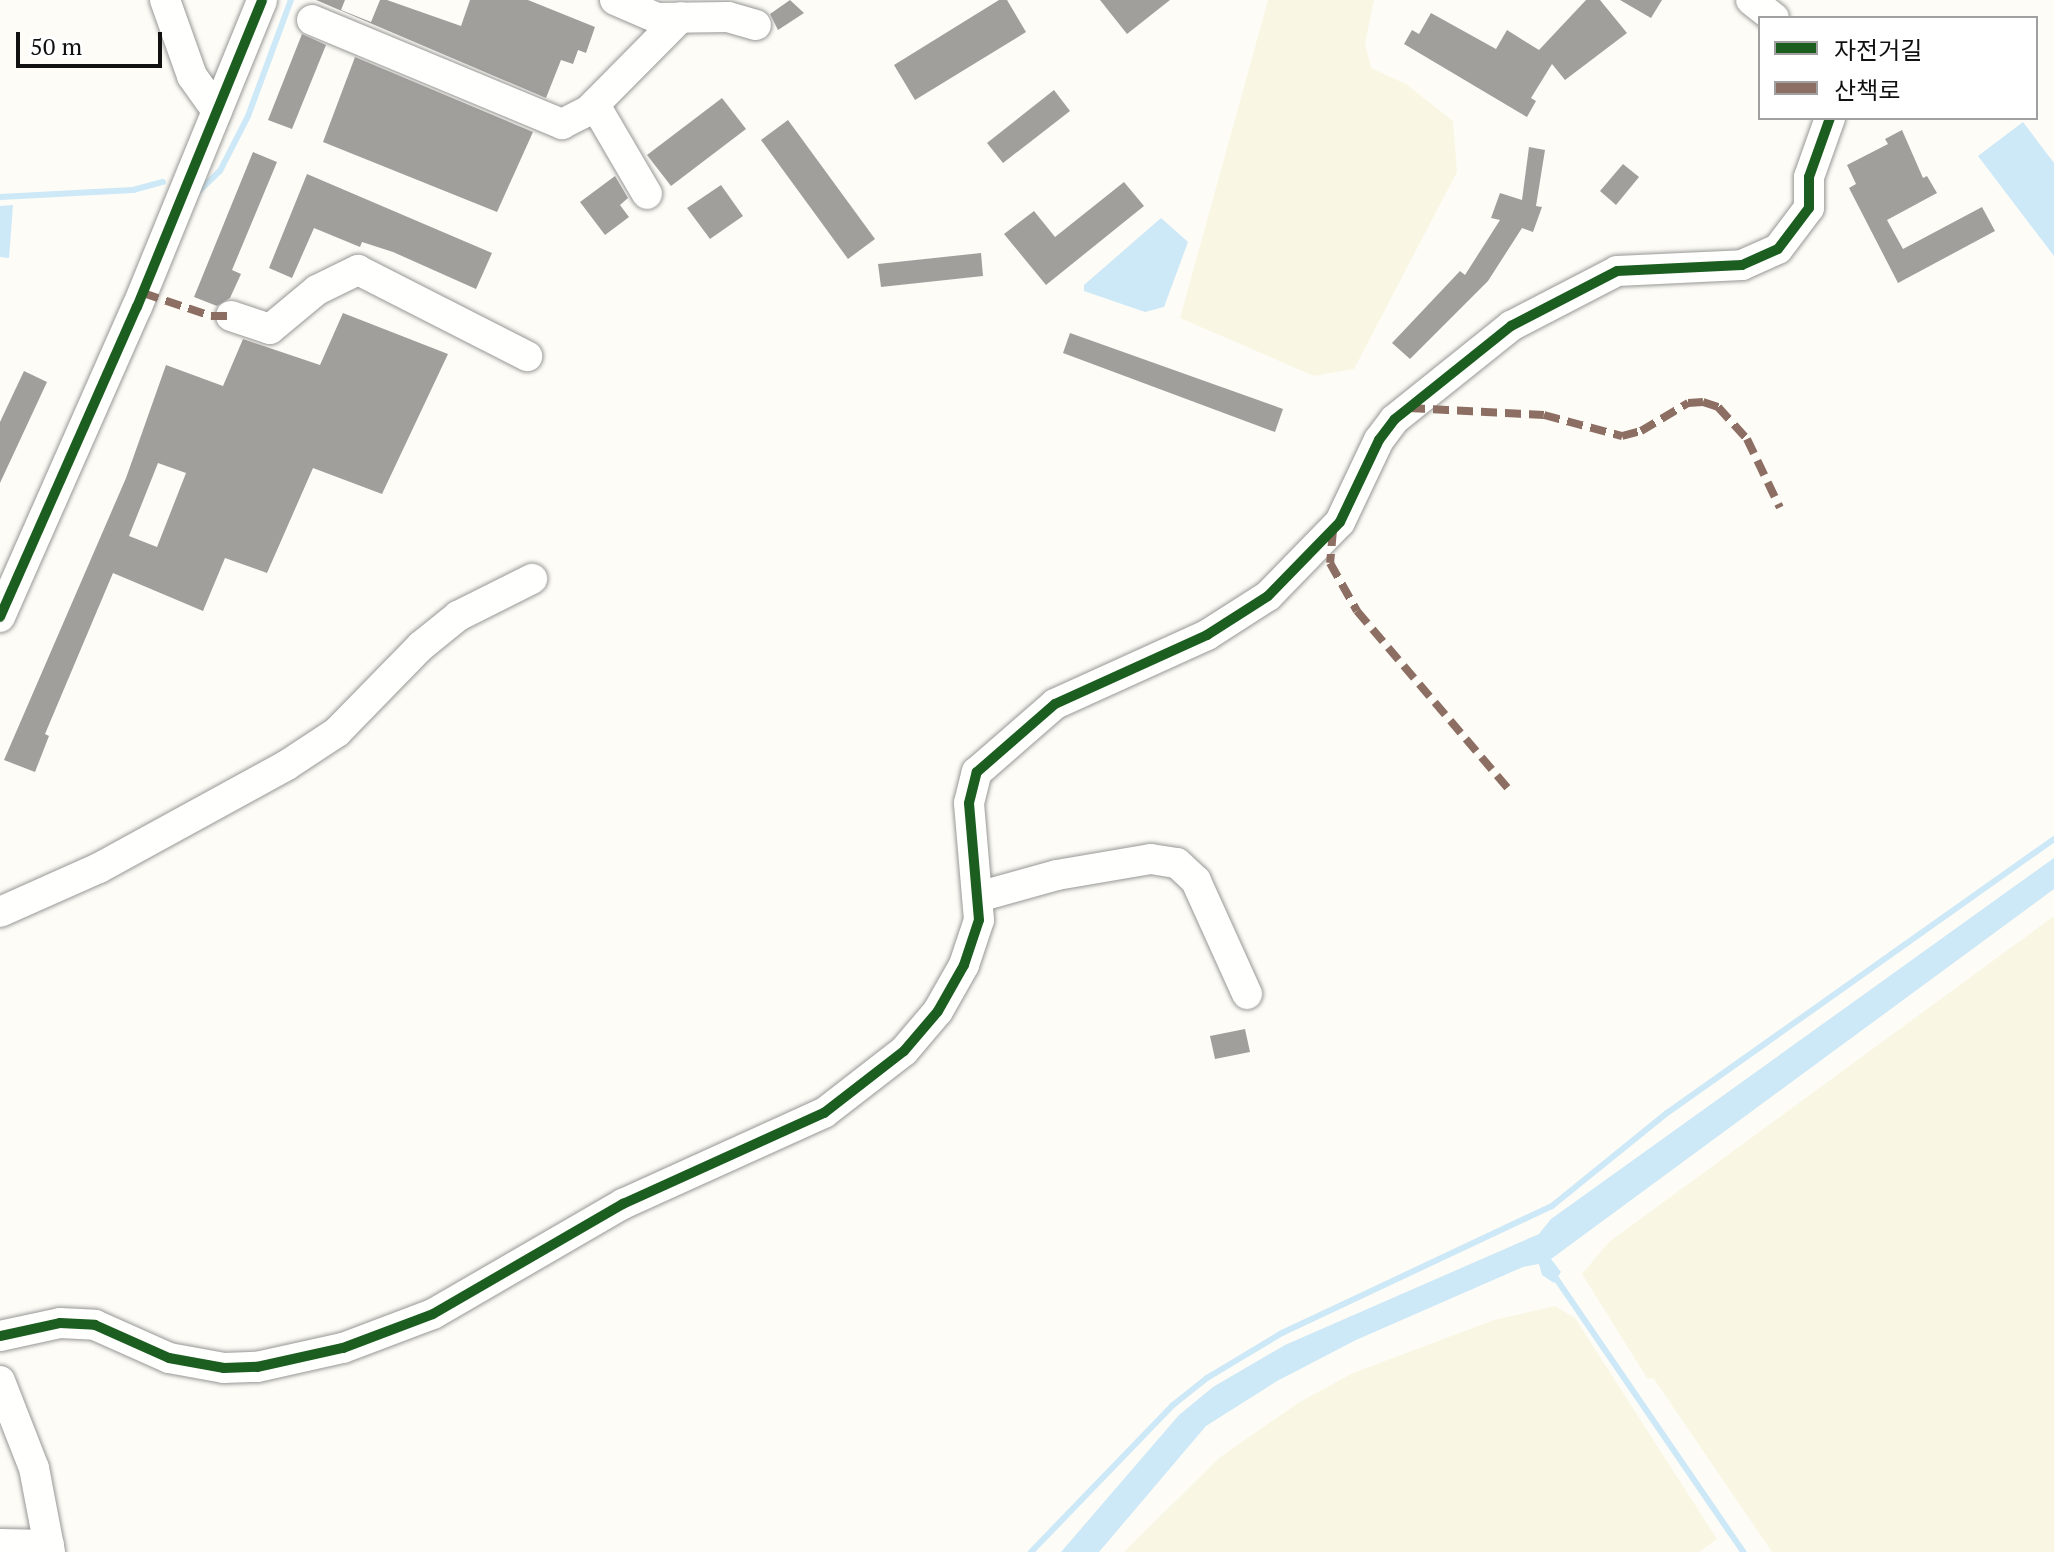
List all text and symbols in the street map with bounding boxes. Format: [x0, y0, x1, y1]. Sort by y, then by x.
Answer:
scale bar [20, 16, 166, 66]
legend [1758, 16, 2038, 120]
text: 50 m [30, 30, 82, 62]
text: 자전거길 [1834, 34, 1922, 66]
text: 산책로 [1834, 74, 1900, 106]

